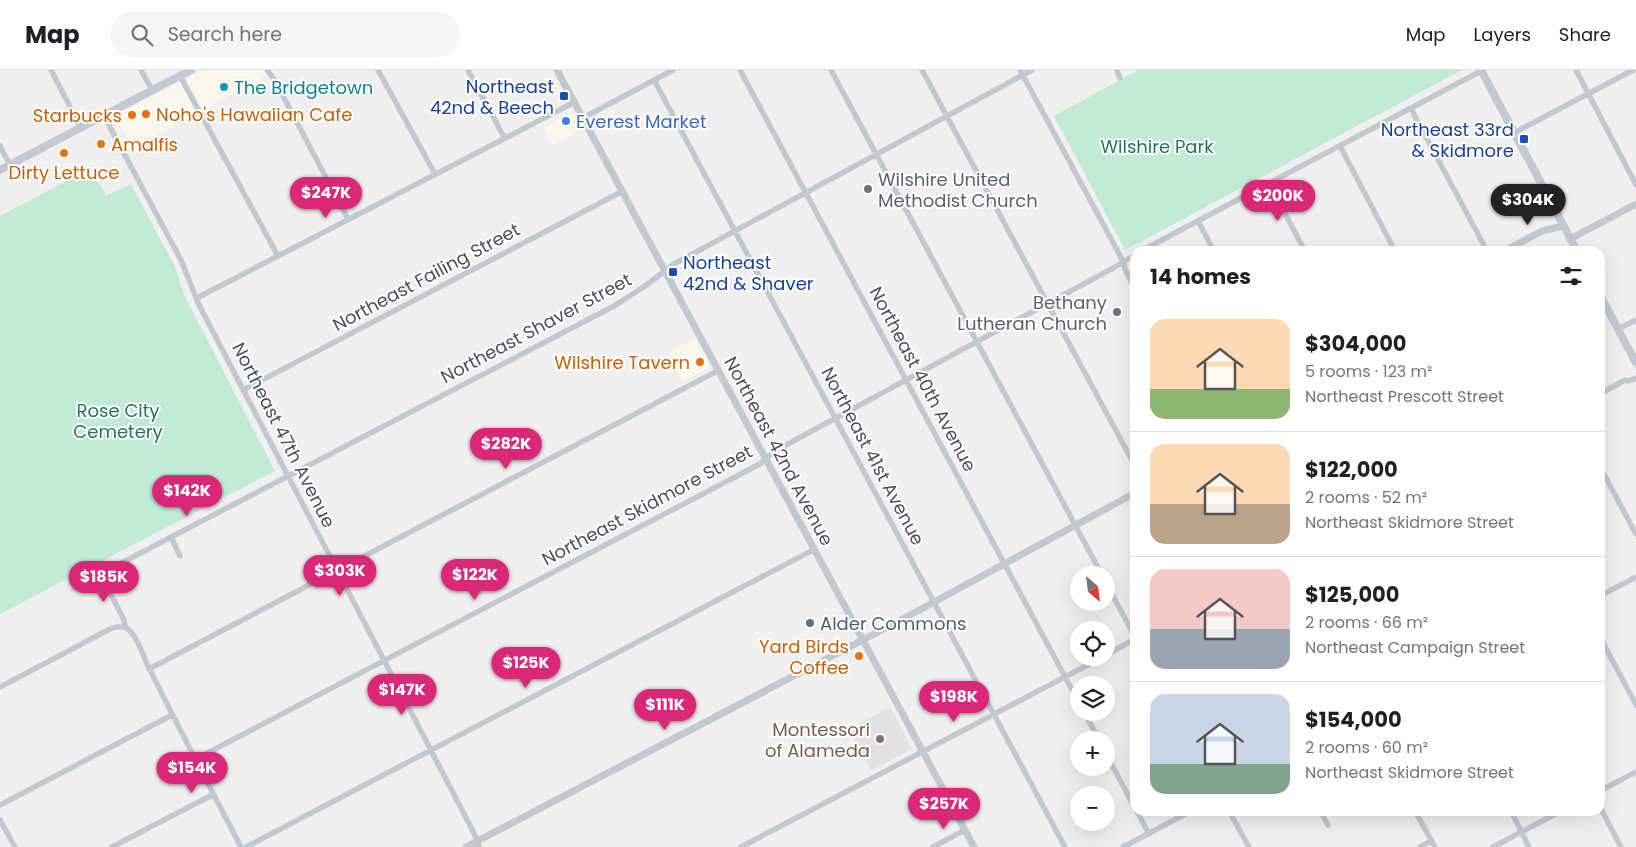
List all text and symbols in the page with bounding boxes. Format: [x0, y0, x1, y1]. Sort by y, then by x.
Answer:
search box [110, 12, 460, 57]
text: Map [25, 18, 80, 51]
icon: search [128, 21, 156, 49]
text: Search here [168, 21, 282, 48]
text: Map [1406, 22, 1446, 47]
text: Layers [1474, 22, 1531, 47]
text: Share [1559, 22, 1611, 47]
place label: Northeast 42nd & Beech [430, 74, 554, 120]
place label: The Bridgetown [234, 75, 373, 100]
marker: The Bridgetown [218, 81, 230, 93]
marker: Northeast 42nd & Beech [558, 90, 570, 102]
place label: Noho's Hawaiian Cafe [156, 102, 352, 127]
place label: Starbucks [33, 103, 122, 128]
marker: Noho's Hawaiian Cafe [140, 108, 152, 120]
marker: Starbucks [126, 109, 138, 121]
place label: Everest Market [576, 109, 706, 134]
marker: Everest Market [560, 115, 572, 127]
place label: Northeast 33rd & Skidmore [1381, 117, 1514, 163]
place label: Amalfis [111, 132, 178, 157]
marker: Northeast 33rd & Skidmore [1518, 133, 1530, 145]
park label: Wilshire Park [1100, 134, 1214, 159]
marker: Amalfis [95, 138, 107, 150]
marker: Dirty Lettuce [58, 147, 70, 159]
place label: Dirty Lettuce [8, 160, 120, 185]
place label: Wilshire United Methodist Church [878, 167, 1038, 213]
pin: $247K [291, 176, 361, 219]
pin: $200K [1243, 180, 1313, 222]
text: $247K [301, 181, 351, 204]
marker: Wilshire United Methodist Church [862, 183, 874, 195]
text: $200K [1252, 184, 1304, 207]
pin: $304K [1493, 184, 1563, 226]
text: $304K [1502, 188, 1554, 211]
street label: Northeast Failing Street [328, 217, 524, 337]
place label: Northeast 42nd & Shaver [683, 250, 814, 296]
text: 14 homes [1150, 262, 1251, 291]
icon: filters [1557, 262, 1585, 290]
marker: Northeast 42nd & Shaver [667, 266, 679, 278]
street label: Northeast Shaver Street [436, 267, 636, 389]
street label: Northeast 40th Avenue [864, 282, 982, 476]
place label: Bethany Lutheran Church [957, 290, 1107, 336]
marker: Bethany Lutheran Church [1111, 306, 1123, 318]
text: $304,000 [1305, 329, 1407, 358]
street label: Northeast 47th Avenue [226, 338, 342, 532]
icon: home [1190, 339, 1250, 399]
place label: Wilshire Tavern [554, 350, 690, 375]
street label: Northeast 42nd Avenue [718, 352, 840, 550]
marker: Wilshire Tavern [694, 356, 706, 368]
text: 5 rooms · 123 m² [1305, 360, 1432, 383]
street label: Northeast 41st Avenue [815, 363, 931, 549]
text: Northeast Prescott Street [1305, 385, 1504, 408]
park label: Rose City Cemetery [73, 398, 163, 444]
pin: $282K [471, 428, 541, 470]
text: $282K [481, 432, 531, 455]
street label: Northeast Skidmore Street [537, 439, 757, 571]
text: $122,000 [1305, 455, 1398, 484]
icon: home [1190, 464, 1250, 524]
pin: $142K [152, 474, 222, 517]
text: $142K [163, 479, 211, 502]
text: 2 rooms · 52 m² [1305, 486, 1427, 509]
text: Northeast Skidmore Street [1305, 511, 1514, 534]
pin: $303K [305, 554, 375, 597]
pin: $122K [440, 558, 510, 601]
text: $303K [314, 559, 366, 582]
pin: $185K [69, 560, 139, 603]
text: $122K [452, 563, 498, 586]
text: $185K [80, 565, 128, 588]
north arrow [1070, 566, 1115, 611]
map controls [1070, 566, 1115, 831]
text: $125,000 [1305, 580, 1399, 609]
icon: home [1190, 589, 1250, 649]
place label: Alder Commons [820, 611, 966, 636]
text: 2 rooms · 66 m² [1305, 611, 1428, 634]
marker: Alder Commons [804, 617, 816, 629]
button: locate [1070, 621, 1115, 666]
place label: Yard Birds Coffee [759, 634, 849, 680]
text: Northeast Campaign Street [1305, 636, 1525, 659]
pin: $125K [491, 646, 561, 689]
marker: Yard Birds Coffee [853, 650, 865, 662]
text: $125K [502, 651, 550, 674]
pin: $147K [367, 674, 437, 716]
button: layers [1070, 676, 1115, 721]
text: $147K [378, 678, 426, 701]
pin: $198K [919, 680, 989, 723]
text: $198K [930, 685, 978, 708]
pin: $111K [630, 688, 700, 731]
text: $111K [645, 693, 685, 716]
text: $154,000 [1305, 705, 1402, 734]
icon: home [1190, 714, 1250, 774]
place label: Montessori of Alameda [765, 717, 870, 763]
button: + [1070, 731, 1115, 776]
marker: Montessori of Alameda [874, 733, 886, 745]
text: 2 rooms · 60 m² [1305, 736, 1428, 759]
pin: $154K [157, 752, 227, 794]
text: $154K [168, 756, 216, 779]
text: Northeast Skidmore Street [1305, 761, 1514, 784]
button: − [1070, 786, 1115, 831]
pin: $257K [909, 788, 979, 830]
text: $257K [919, 792, 969, 815]

